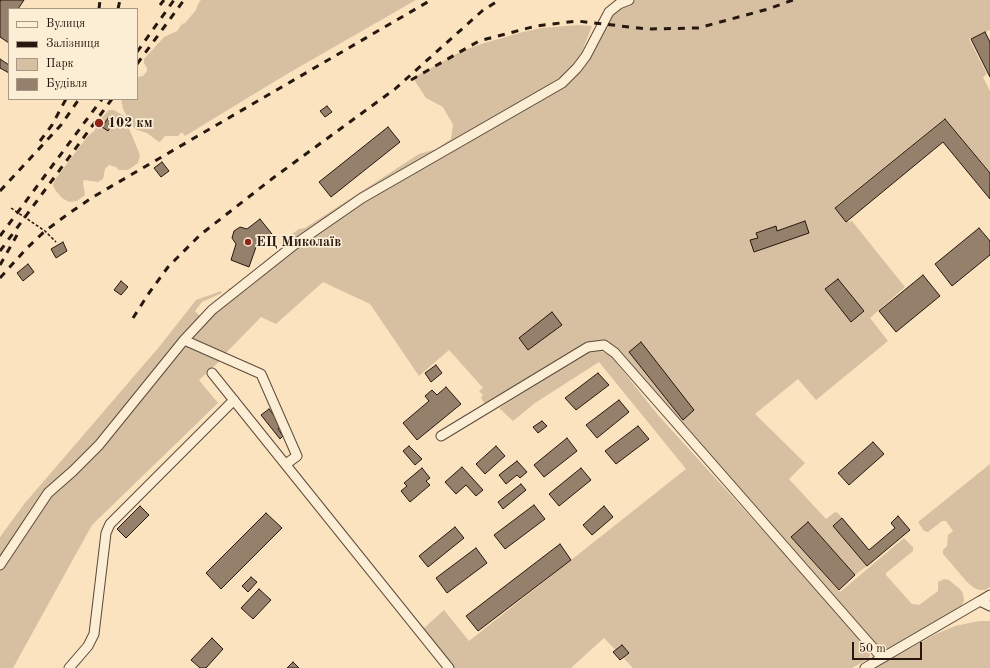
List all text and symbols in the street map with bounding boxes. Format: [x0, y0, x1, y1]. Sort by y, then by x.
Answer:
legend [8, 8, 138, 100]
text: Вулиця [46, 18, 85, 30]
text: Залізниця [46, 38, 100, 50]
text: Парк [46, 58, 74, 70]
text: Будівля [46, 78, 88, 90]
place label: 102 км [108, 115, 153, 131]
marker: 102 км [93, 117, 105, 129]
place label: ЕЦ Миколаїв [256, 234, 341, 250]
marker: ЕЦ Миколаїв [243, 237, 253, 247]
scale bar [854, 634, 924, 660]
text: 50 m [859, 643, 886, 655]

